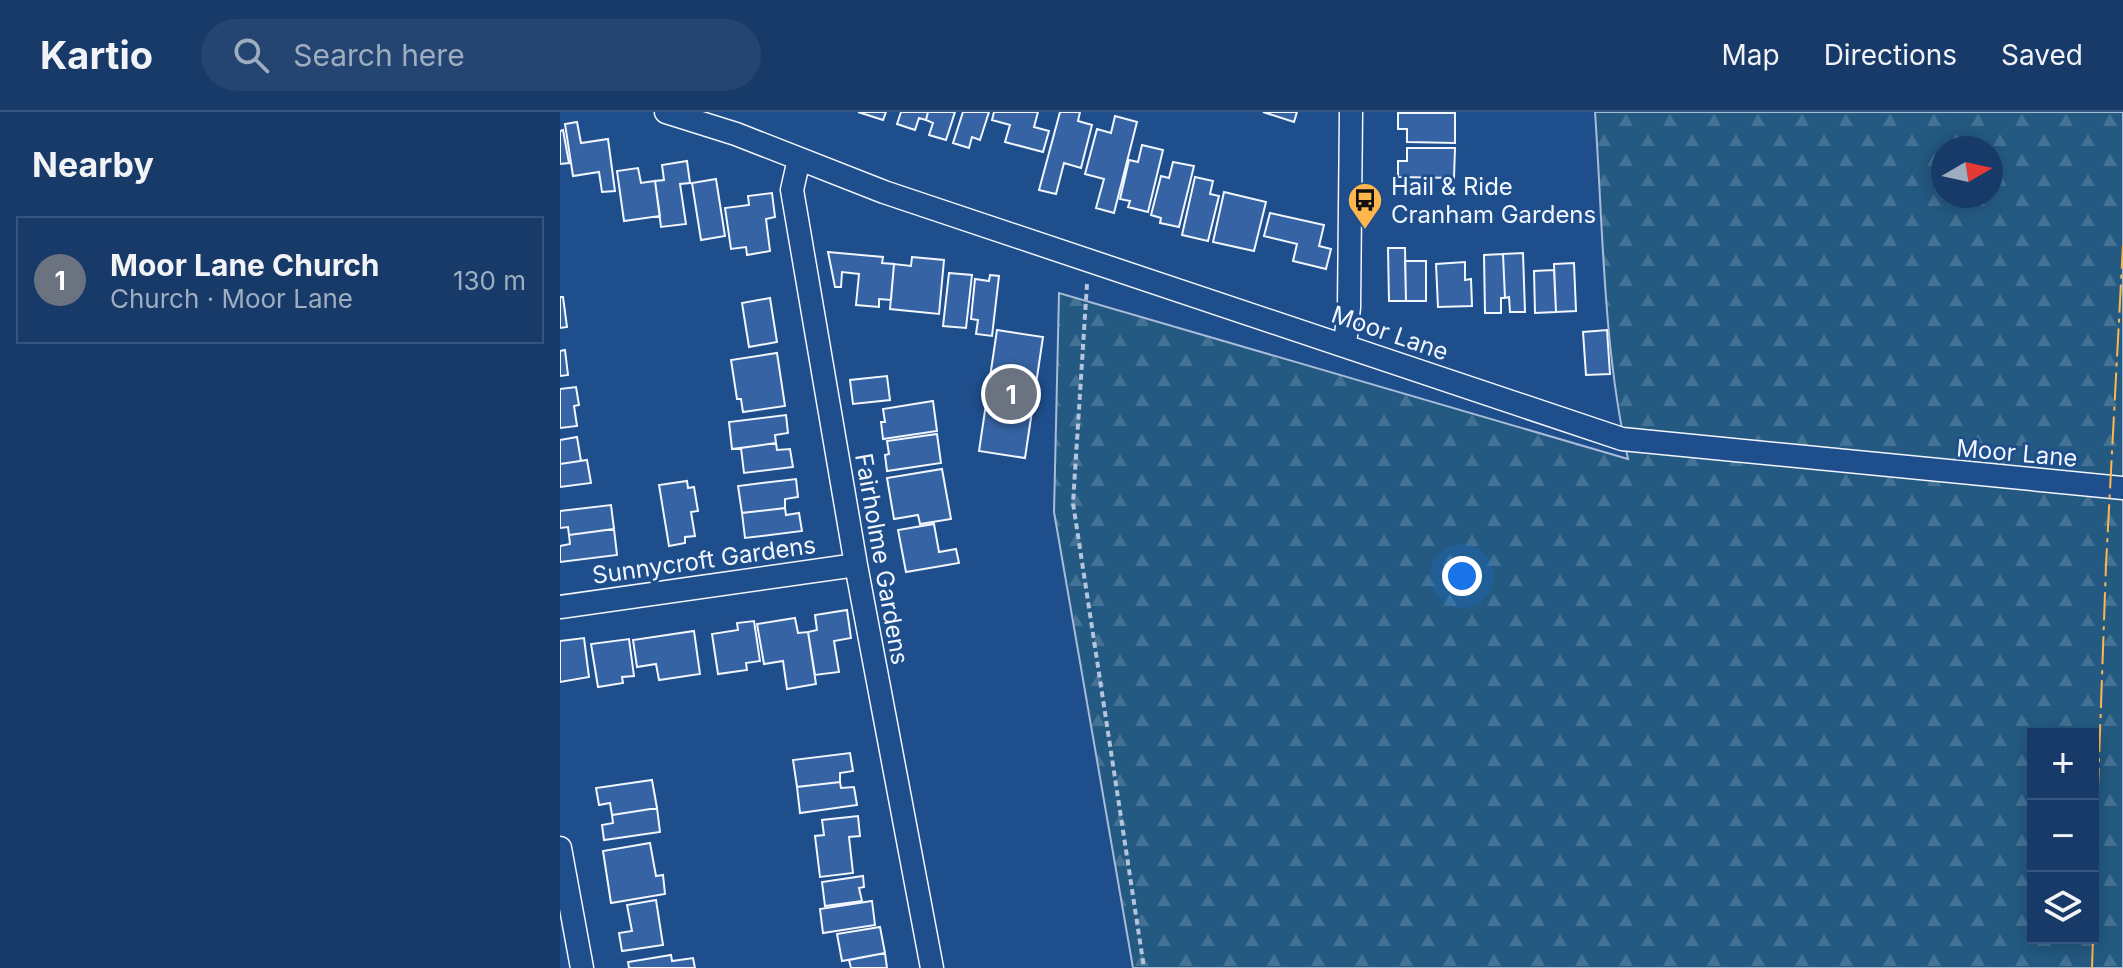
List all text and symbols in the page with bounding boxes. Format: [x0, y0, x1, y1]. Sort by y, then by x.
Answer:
search box [201, 19, 761, 91]
text: Kartio [40, 32, 153, 78]
icon: search [229, 33, 273, 77]
text: Search here [293, 37, 465, 73]
text: Map [1721, 38, 1780, 72]
text: Directions [1824, 38, 1957, 72]
text: Saved [2001, 38, 2083, 72]
north arrow [1931, 136, 2003, 208]
text: Nearby [32, 144, 154, 185]
place label: Hail & Ride Cranham Gardens [1391, 172, 1596, 229]
bus stop icon: Hail & Ride Cranham Gardens [1346, 181, 1384, 231]
text: Moor Lane Church [110, 247, 379, 283]
text: 1 [54, 265, 66, 296]
text: 130 m [453, 265, 526, 296]
text: Church · Moor Lane [110, 283, 353, 314]
street label: Moor Lane [1328, 300, 1452, 366]
pin: 1 [985, 364, 1037, 424]
street label: Moor Lane [1955, 433, 2079, 473]
street label: Fairholme Gardens [849, 451, 915, 667]
street label: Sunnycroft Gardens [590, 530, 818, 590]
your location [1442, 556, 1482, 596]
map controls [2027, 728, 2099, 944]
button: + [2027, 728, 2099, 800]
button: − [2027, 800, 2099, 872]
button: layers [2027, 872, 2099, 944]

